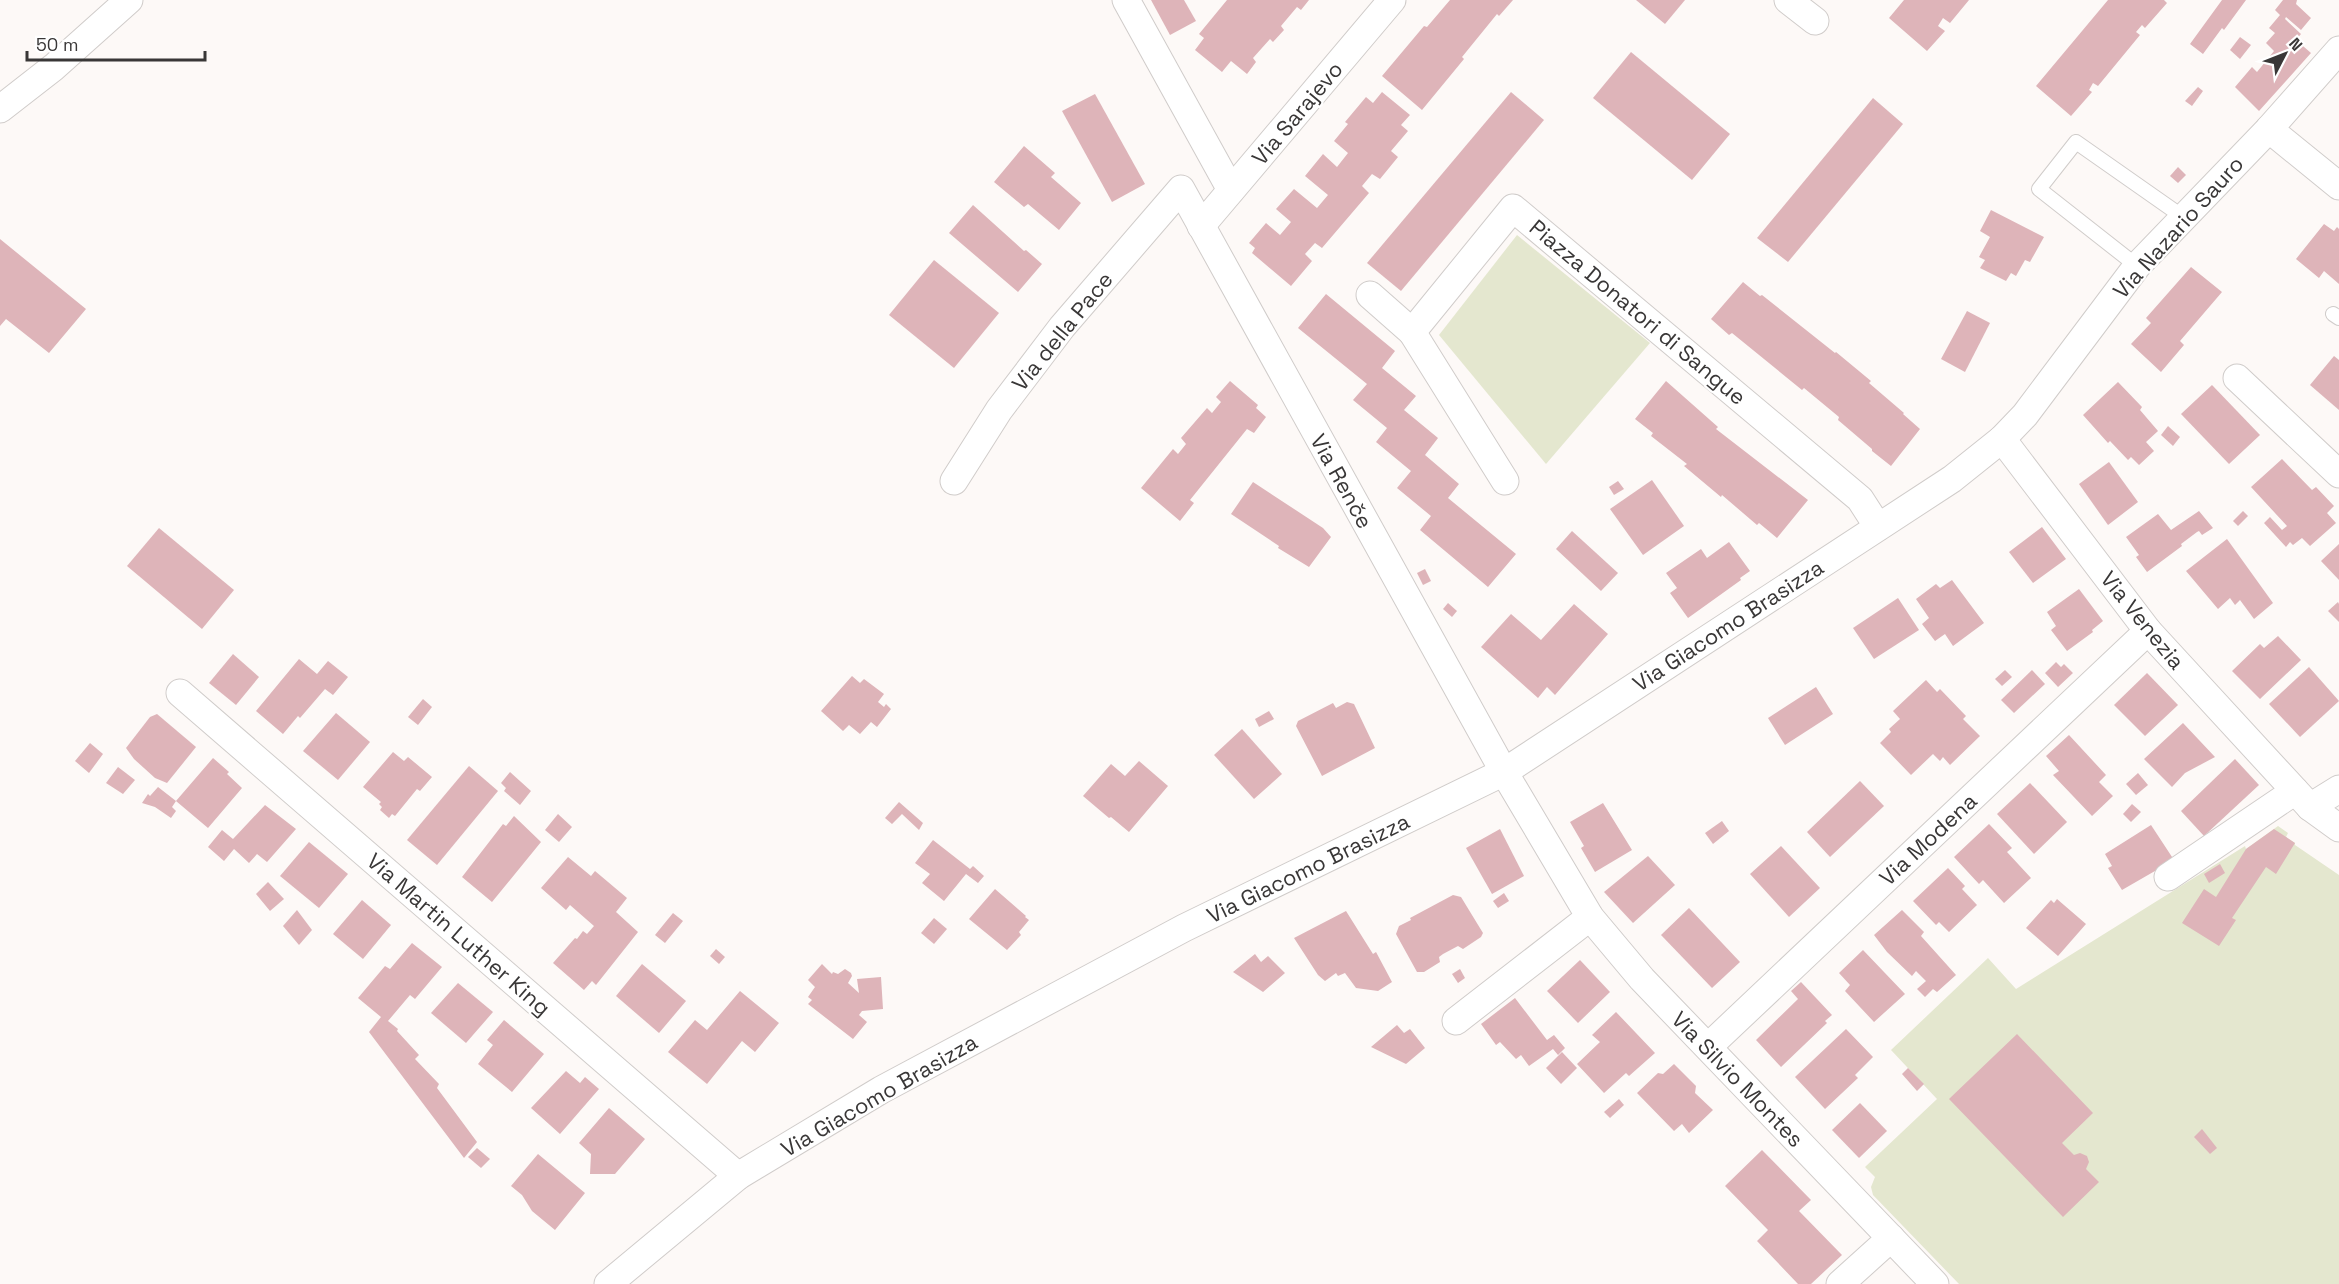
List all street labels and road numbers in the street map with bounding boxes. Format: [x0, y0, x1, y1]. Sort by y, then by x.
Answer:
street label: Via Sarajevo [1245, 55, 1349, 171]
street label: Via Nazario Sauro [2107, 150, 2249, 304]
street label: Piazza Donatori di Sangue [1524, 213, 1752, 411]
street label: Via della Pace [1005, 266, 1119, 396]
street label: Via Renče [1305, 429, 1379, 533]
street label: Via Giacomo Brasizza [1627, 553, 1829, 697]
street label: Via Venezia [2095, 565, 2191, 675]
street label: Via Modena [1873, 786, 1983, 891]
street label: Via Giacomo Brasizza [1202, 807, 1414, 929]
street label: Via Martin Luther King [361, 847, 557, 1021]
street label: Via Silvio Montes [1666, 1005, 1810, 1153]
street label: Via Giacomo Brasizza [776, 1027, 982, 1163]

